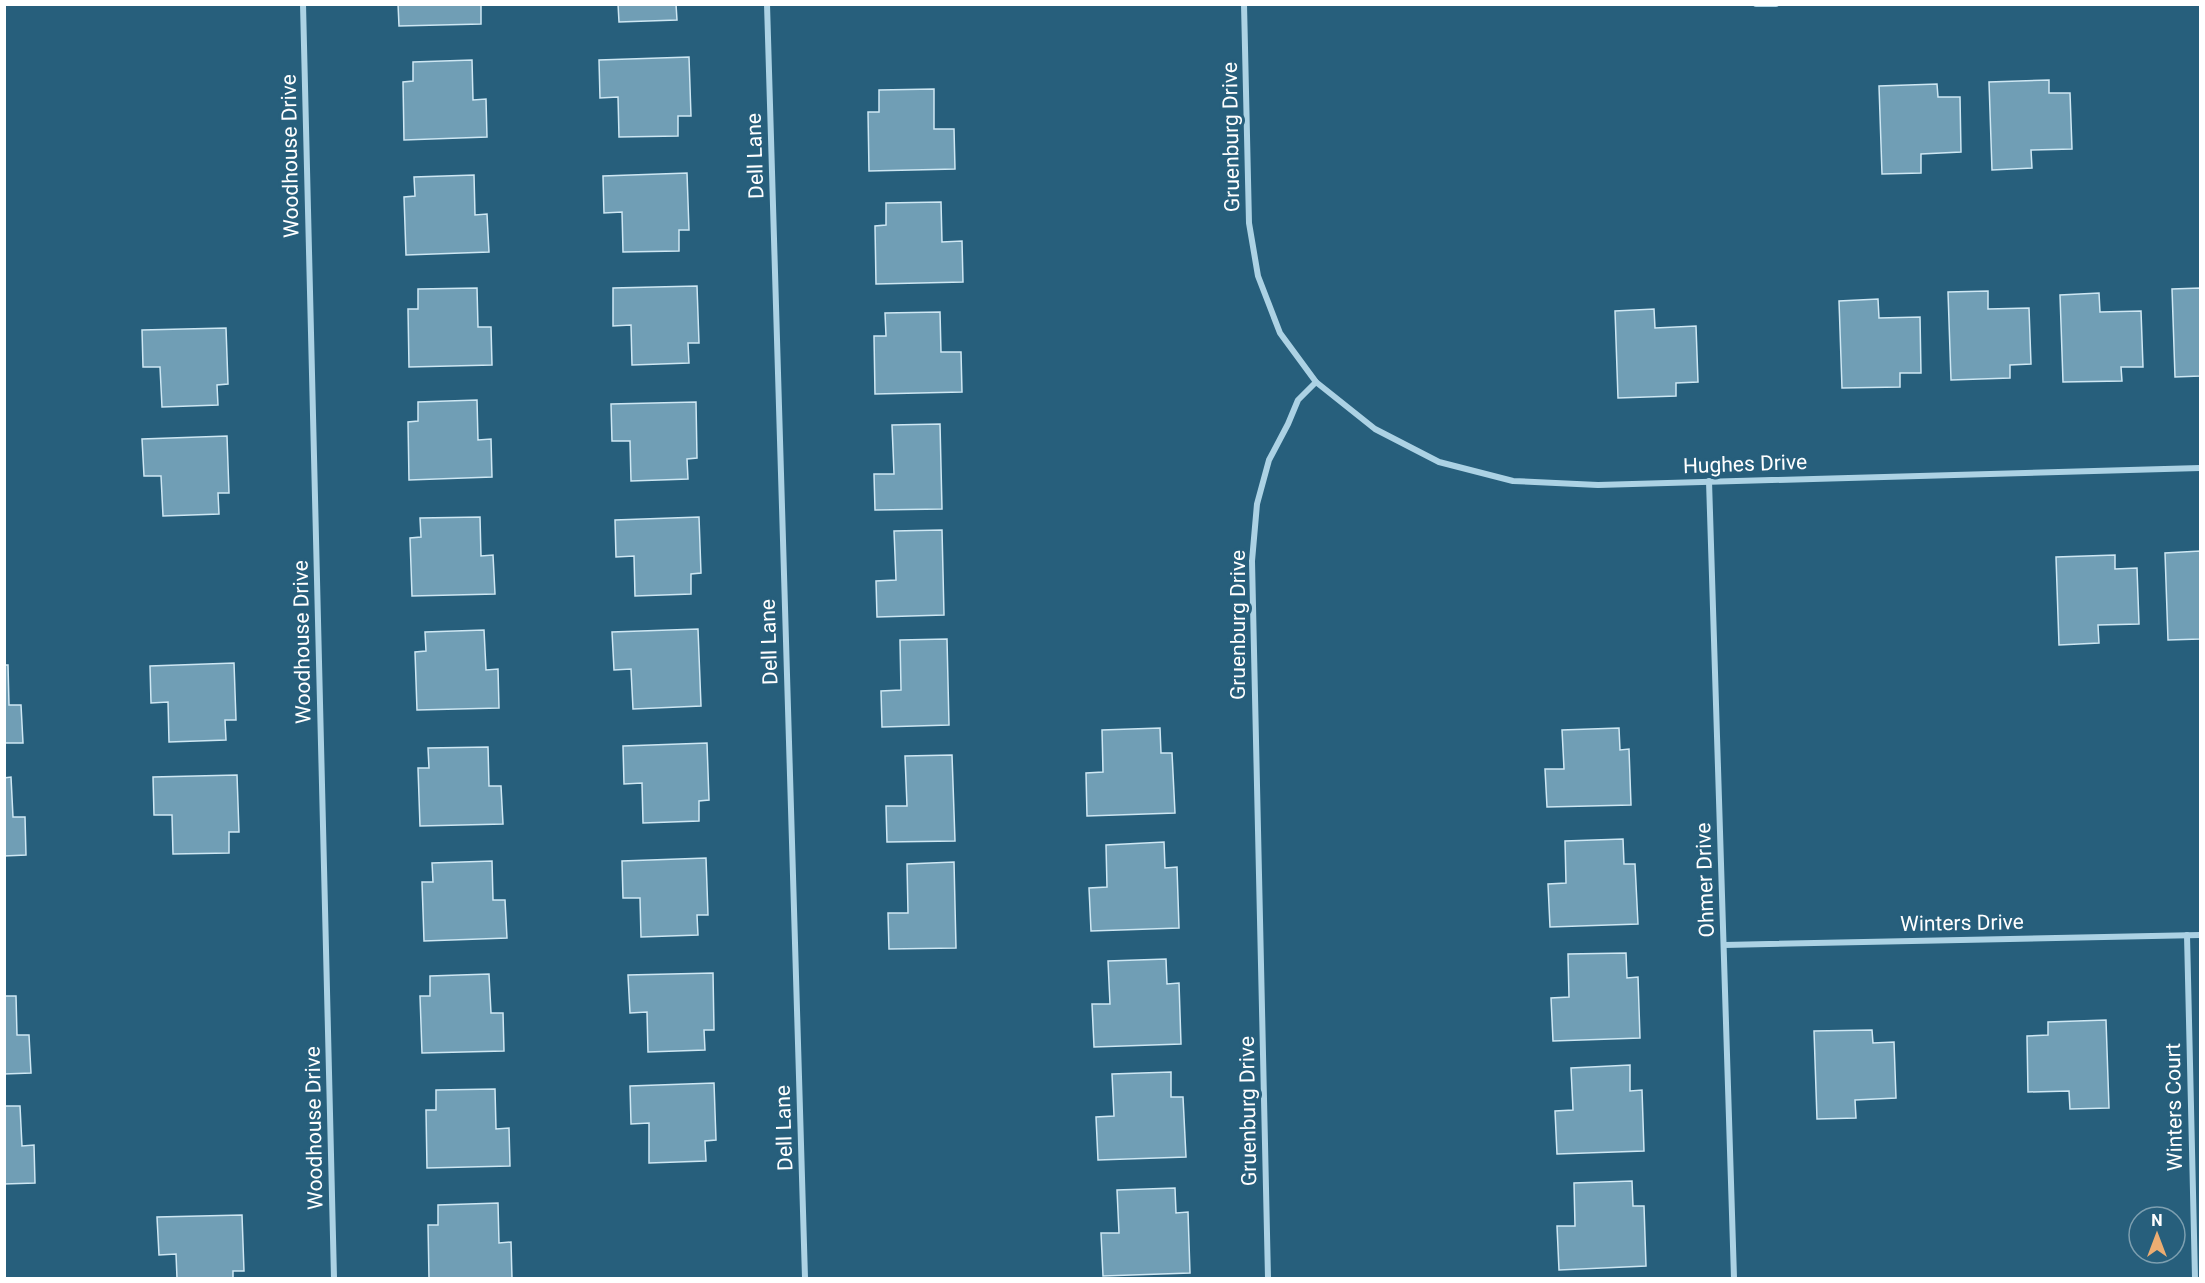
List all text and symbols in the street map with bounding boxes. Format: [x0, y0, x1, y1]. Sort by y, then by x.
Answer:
street label: Gruenburg Drive [1218, 62, 1244, 212]
street label: Woodhouse Drive [277, 74, 303, 238]
street label: Dell Lane [742, 113, 768, 199]
street label: Hughes Drive [1682, 450, 1808, 478]
street label: Gruenburg Drive [1226, 550, 1250, 700]
street label: Woodhouse Drive [289, 560, 315, 724]
street label: Dell Lane [756, 599, 782, 685]
street label: Ohmer Drive [1691, 822, 1719, 938]
street label: Winters Drive [1900, 910, 2024, 936]
street label: Gruenburg Drive [1235, 1036, 1261, 1186]
street label: Winters Court [2161, 1043, 2187, 1171]
street label: Woodhouse Drive [301, 1046, 327, 1210]
street label: Dell Lane [771, 1085, 797, 1171]
north arrow [2127, 1205, 2187, 1265]
text: N [2151, 1211, 2163, 1230]

